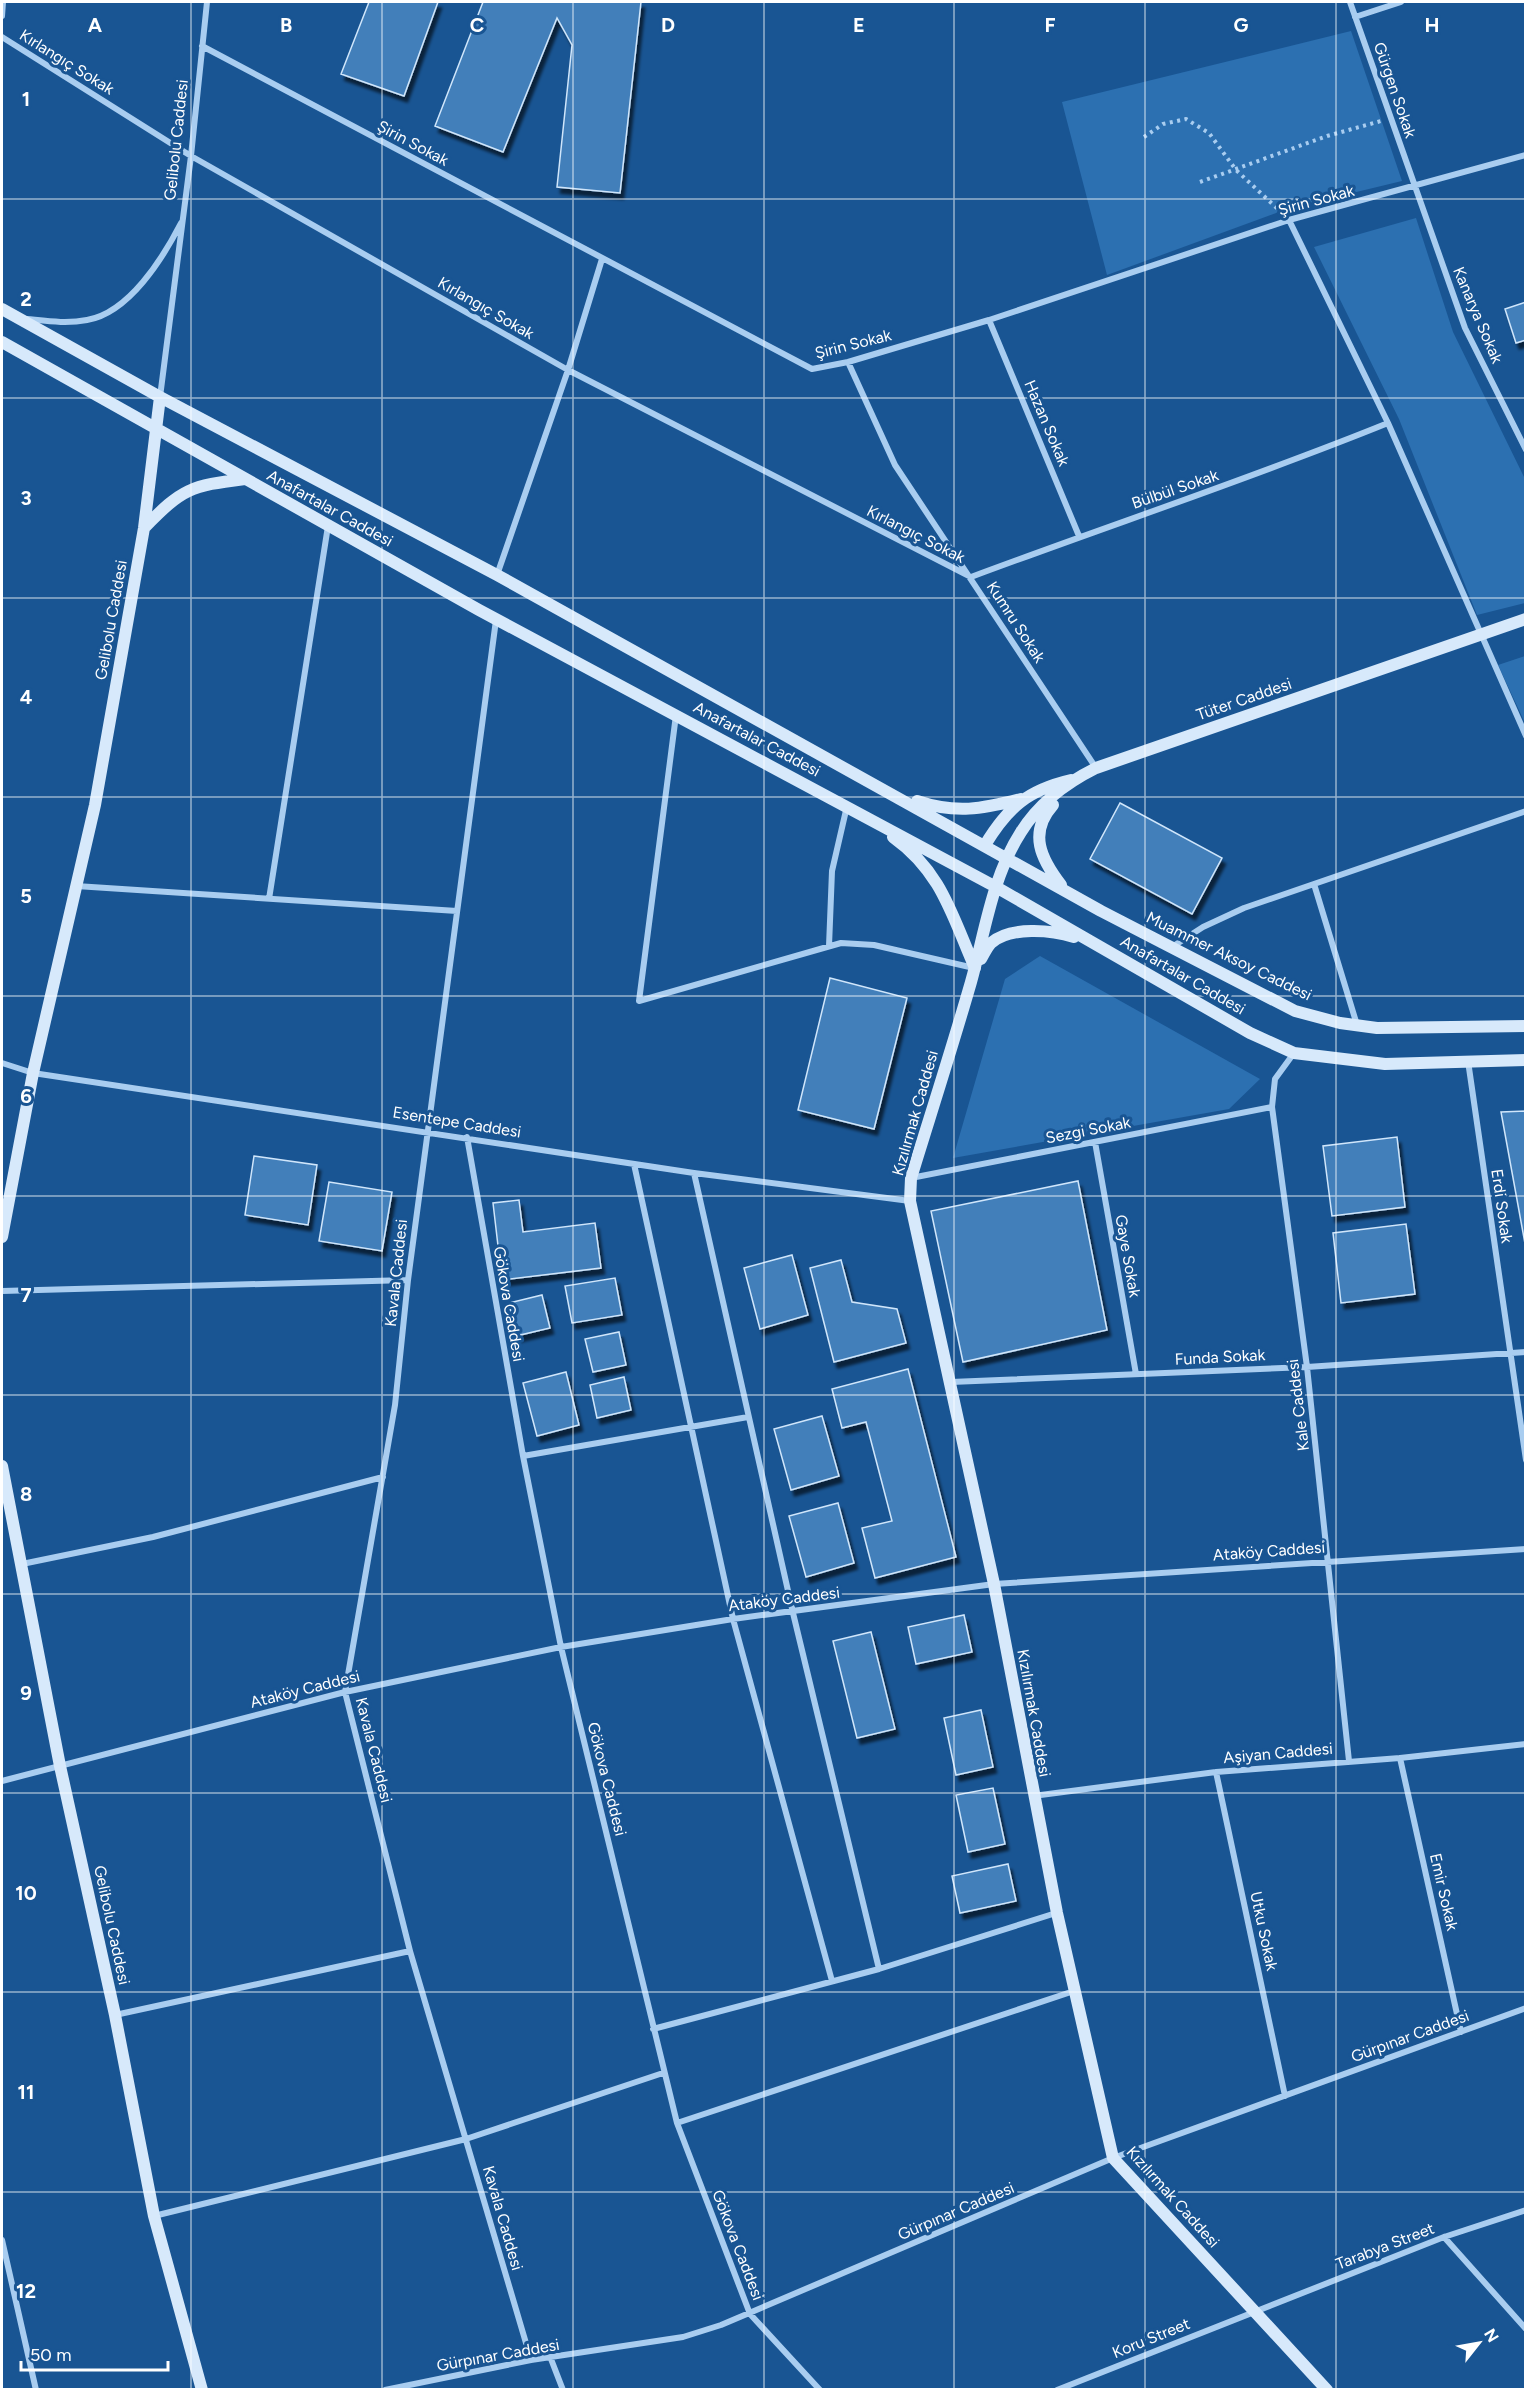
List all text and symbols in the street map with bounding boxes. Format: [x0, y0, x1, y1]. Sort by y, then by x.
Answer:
text: A [88, 13, 103, 37]
text: B [280, 13, 292, 37]
text: C [470, 13, 484, 37]
text: D [661, 13, 675, 37]
text: E [853, 13, 865, 37]
text: F [1044, 13, 1056, 37]
text: G [1234, 13, 1249, 37]
text: H [1425, 13, 1440, 37]
street label: Kırlangıç Sokak [16, 25, 118, 99]
street label: Gürgen Sokak [1370, 40, 1420, 141]
street label: Gelibolu Caddesi [160, 79, 192, 201]
text: 1 [22, 87, 30, 111]
street label: Şirin Sokak [374, 116, 452, 170]
street label: Şirin Sokak [1276, 181, 1356, 219]
street label: Kanarya Sokak [1449, 264, 1507, 366]
street label: Kırlangıç Sokak [435, 273, 538, 343]
text: 2 [20, 287, 32, 311]
street label: Şirin Sokak [813, 325, 893, 363]
street label: Hazan Sokak [1020, 377, 1074, 469]
street label: Bülbül Sokak [1129, 465, 1221, 513]
street label: Anafartalar Caddesi [264, 466, 396, 550]
text: 3 [20, 486, 32, 510]
street label: Kırlangıç Sokak [864, 501, 969, 567]
street label: Gelibolu Caddesi [91, 559, 131, 681]
street label: Kumru Sokak [983, 578, 1049, 666]
street label: Tüter Caddesi [1194, 674, 1294, 724]
text: 4 [20, 685, 33, 709]
street label: Anafartalar Caddesi [690, 698, 824, 780]
text: 5 [20, 884, 32, 908]
street label: Muammer Aksoy Caddesi [1143, 908, 1315, 1004]
street label: Anafartalar Caddesi [1117, 932, 1249, 1018]
street label: Kızılırmak Caddesi [888, 1048, 942, 1178]
text: 6 [20, 1084, 32, 1108]
street label: Esentepe Caddesi [391, 1102, 523, 1142]
street label: Sezgi Sokak [1044, 1112, 1132, 1148]
street label: Erdi Sokak [1487, 1168, 1517, 1244]
street label: Gaye Sokak [1111, 1213, 1145, 1299]
street label: Kavala Caddesi [381, 1218, 411, 1328]
street label: Gökova Caddesi [490, 1245, 528, 1363]
text: 7 [20, 1283, 32, 1307]
street label: Funda Sokak [1174, 1345, 1266, 1369]
street label: Kale Caddesi [1283, 1358, 1313, 1452]
text: 8 [20, 1482, 32, 1506]
street label: Ataköy Caddesi [1212, 1538, 1326, 1564]
street label: Ataköy Caddesi [727, 1583, 841, 1615]
street label: Kızılırmak Caddesi [1013, 1648, 1055, 1778]
street label: Ataköy Caddesi [248, 1666, 362, 1712]
text: 9 [20, 1681, 32, 1705]
street label: Kavala Caddesi [352, 1695, 396, 1805]
street label: Gökova Caddesi [584, 1720, 630, 1838]
street label: Aşiyan Caddesi [1223, 1739, 1333, 1767]
street label: Emir Sokak [1426, 1851, 1462, 1933]
street label: Gelibolu Caddesi [90, 1864, 134, 1986]
text: 10 [15, 1881, 37, 1905]
street label: Utku Sokak [1246, 1890, 1282, 1973]
street label: Gürpınar Caddesi [1348, 2006, 1472, 2066]
text: 11 [18, 2080, 34, 2104]
street label: Kızılırmak Caddesi [1123, 2143, 1223, 2251]
street label: Kavala Caddesi [479, 2163, 527, 2273]
street label: Gürpınar Caddesi [895, 2178, 1017, 2244]
street label: Gökova Caddesi [708, 2187, 768, 2303]
street label: Tarabya Street [1333, 2219, 1437, 2273]
text: 12 [16, 2279, 36, 2303]
north arrow [1449, 2313, 1509, 2373]
street label: Koru Street [1109, 2314, 1193, 2362]
text: N [1480, 2325, 1503, 2346]
scale bar [21, 2334, 168, 2372]
street label: Gürpınar Caddesi [435, 2335, 561, 2375]
text: 50 m [30, 2344, 72, 2366]

